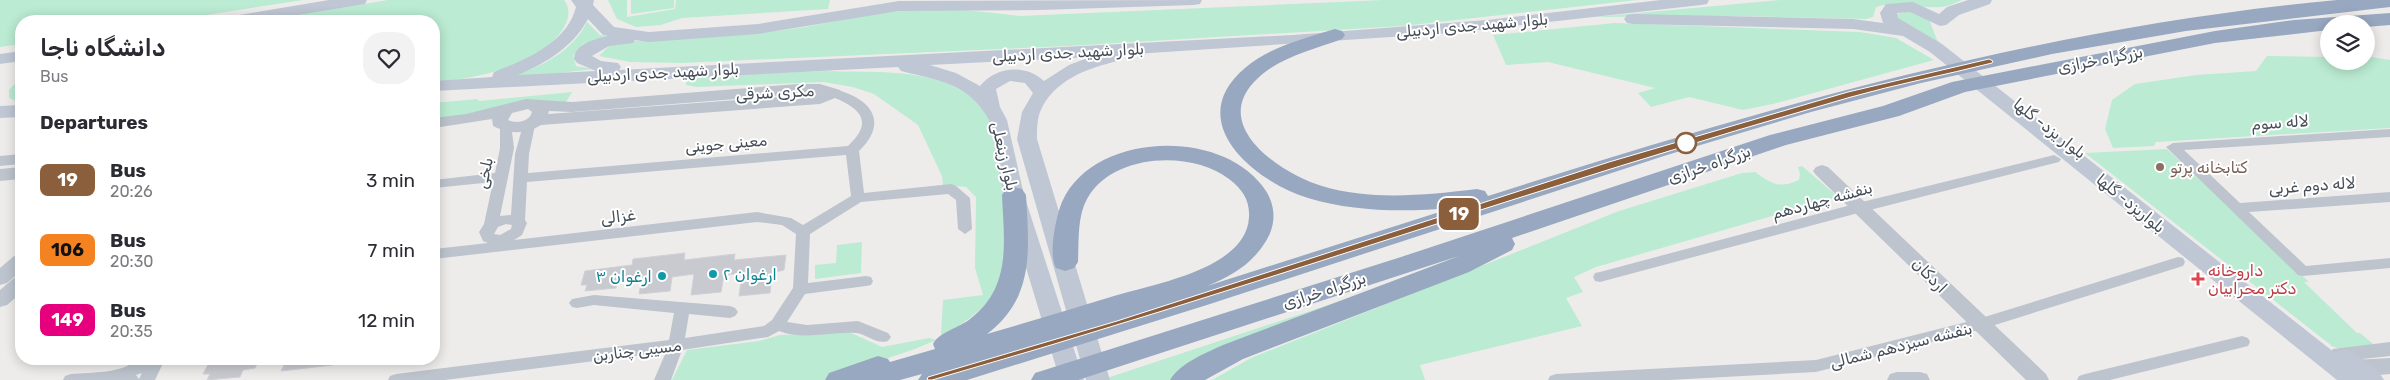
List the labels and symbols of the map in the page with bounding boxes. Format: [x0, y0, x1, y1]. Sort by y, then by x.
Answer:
street label: بلوار شهید جدی اردبیلی [1395, 9, 1549, 43]
street label: بلوار شهید جدی اردبیلی [991, 39, 1145, 67]
street label: بزرگراه خرازی [2056, 42, 2145, 78]
street label: بلوار شهید جدی اردبیلی [586, 59, 740, 87]
street label: مکری شرقی [735, 81, 815, 105]
street label: بلوار یزد- گلها [2009, 94, 2090, 163]
street label: لاله سوم [2251, 111, 2310, 135]
street label: بلوار زینعلی [986, 120, 1022, 193]
street label: معینی جوینی [684, 130, 768, 158]
unlabelled marker [1675, 132, 1697, 154]
street label: بزرگراه خرازی [1665, 141, 1754, 188]
street label: بلخی [472, 156, 497, 191]
place label: كتابخانه پرتو [2170, 158, 2248, 178]
marker: كتابخانه پرتو [2154, 161, 2166, 173]
street label: بلواریزد- گلها [2092, 170, 2169, 238]
street label: لاله دوم غربی [2268, 173, 2356, 199]
street label: بنفشه چهاردهم [1770, 178, 1875, 224]
line badge: 19 [1436, 198, 1482, 230]
street label: غزالی [599, 205, 637, 229]
street label: اردکان [1908, 254, 1951, 297]
place label: داروخانه دکتر محرابیان [2208, 261, 2297, 299]
place label: ارغوان ۲ [723, 265, 777, 285]
place label: ارغوان ۳ [596, 267, 652, 287]
marker: ارغوان ۲ [707, 268, 719, 280]
street label: بزرگراه خرازی [1280, 268, 1369, 314]
marker: ارغوان ۳ [656, 270, 668, 282]
marker: داروخانه دکتر محرابیان [2192, 273, 2204, 285]
street label: بنفشه سیزدهم شمالی [1828, 319, 1975, 373]
street label: مسیبی چناربن [592, 336, 683, 366]

